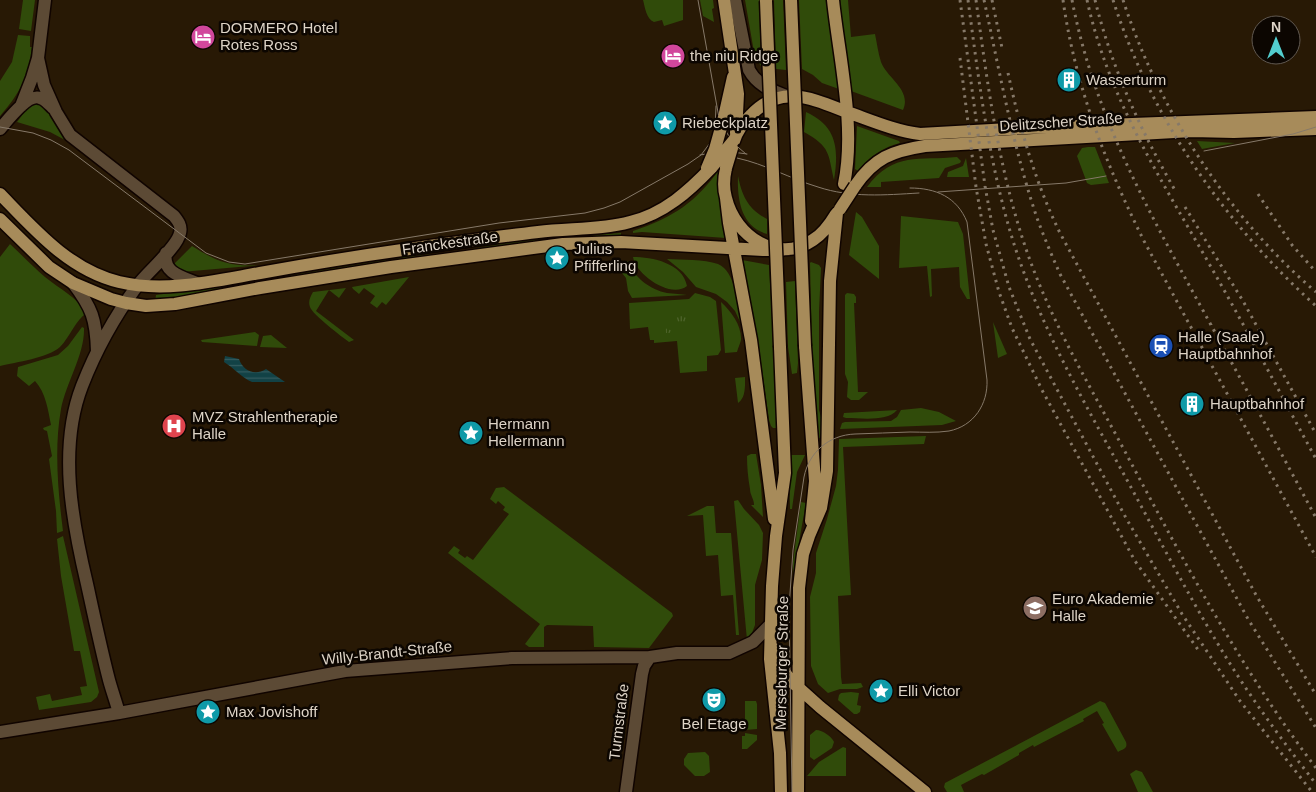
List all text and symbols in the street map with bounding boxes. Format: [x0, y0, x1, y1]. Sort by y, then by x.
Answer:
north arrow [1251, 15, 1301, 65]
place label: DORMERO Hotel Rotes Ross [220, 19, 338, 53]
text: N [1271, 19, 1281, 35]
hotel icon: DORMERO Hotel Rotes Ross [190, 24, 216, 50]
hotel icon: the niu Ridge [660, 43, 686, 69]
place label: the niu Ridge [690, 47, 778, 64]
building icon: Wasserturm [1056, 67, 1082, 93]
place label: Wasserturm [1086, 71, 1166, 88]
street label: Delitzscher Straße [999, 109, 1123, 134]
place icon: Riebeckplatz [652, 110, 678, 136]
place label: Riebeckplatz [682, 114, 768, 131]
street label: Franckestraße [401, 227, 499, 258]
place label: Julius Pfifferling [574, 240, 636, 274]
place icon: Julius Pfifferling [544, 245, 570, 271]
place label: Halle (Saale) Hauptbahnhof [1178, 328, 1273, 362]
station icon: Halle (Saale) Hauptbahnhof [1148, 333, 1174, 359]
building icon: Hauptbahnhof [1179, 391, 1205, 417]
place label: Hauptbahnhof [1210, 395, 1305, 412]
place label: MVZ Strahlentherapie Halle [192, 408, 338, 442]
hospital icon: MVZ Strahlentherapie Halle [161, 413, 187, 439]
place label: Hermann Hellermann [488, 415, 565, 449]
place icon: Hermann Hellermann [458, 420, 484, 446]
place label: Euro Akademie Halle [1052, 590, 1154, 624]
school or university icon: Euro Akademie Halle [1022, 595, 1048, 621]
street label: Merseburger Straße [772, 596, 791, 730]
street label: Willy-Brandt-Straße [321, 637, 453, 668]
place icon: Elli Victor [868, 678, 894, 704]
place label: Elli Victor [898, 682, 960, 699]
street label: Turmstraße [605, 683, 632, 761]
theatre icon: Bel Etage [701, 687, 727, 713]
place icon: Max Jovishoff [195, 699, 221, 725]
place label: Max Jovishoff [226, 703, 318, 720]
place label: Bel Etage [681, 715, 747, 732]

